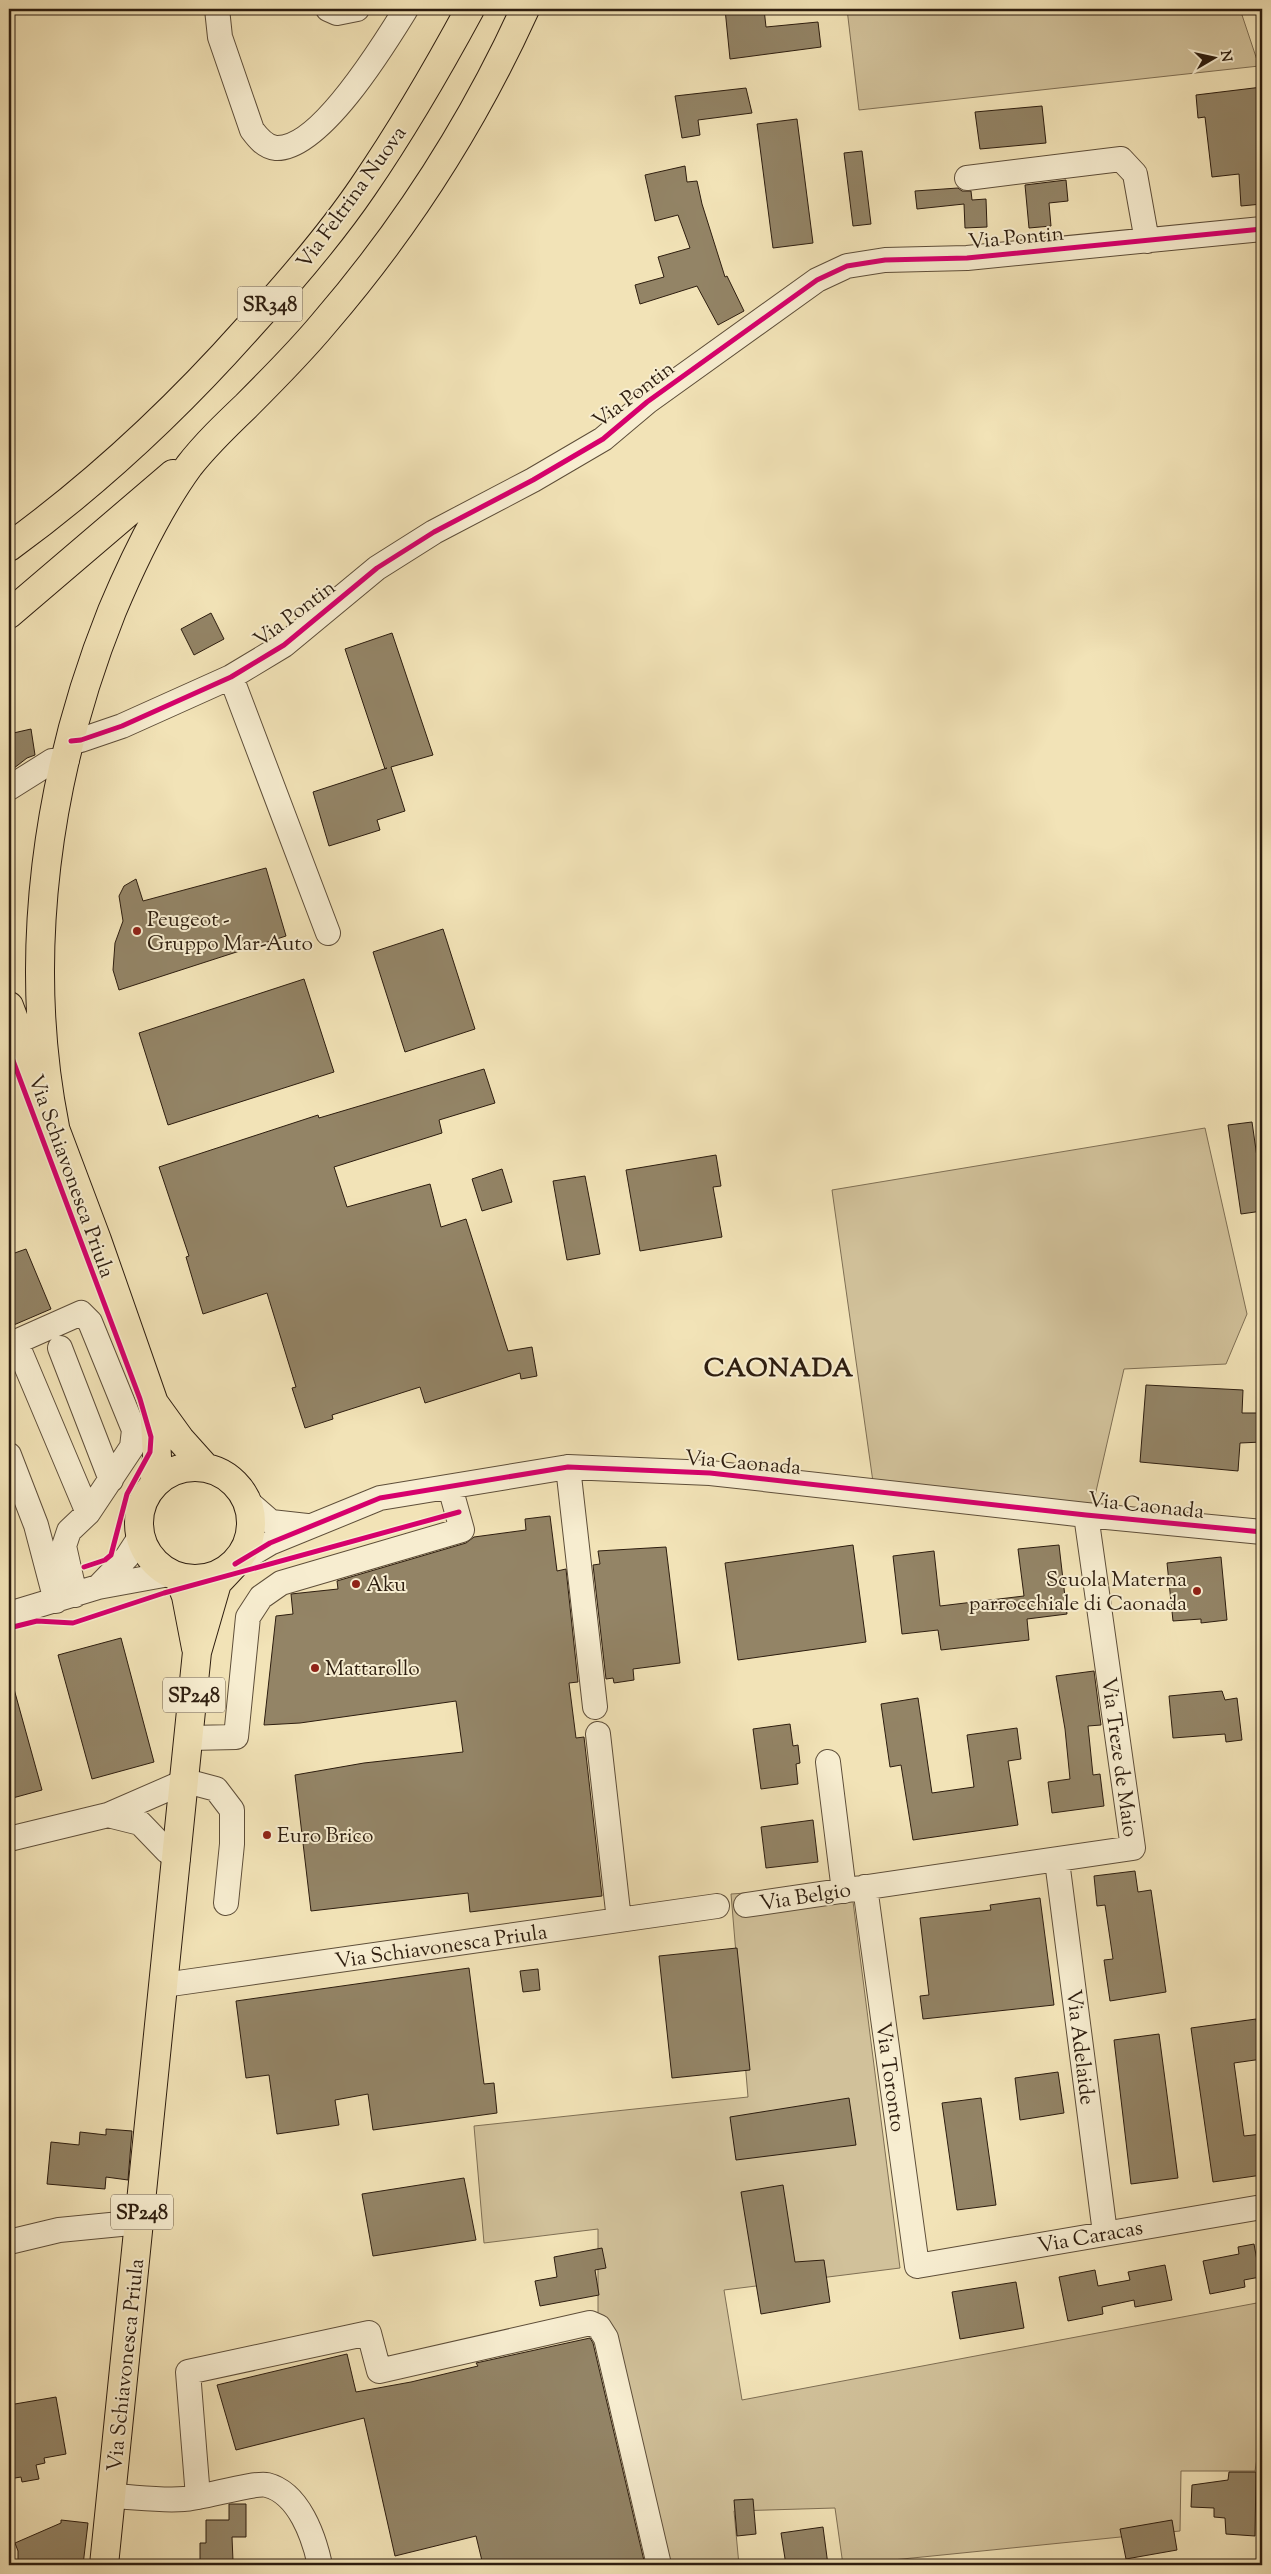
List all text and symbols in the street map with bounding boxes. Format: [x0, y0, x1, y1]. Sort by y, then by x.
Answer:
north arrow [1188, 32, 1238, 82]
text: N [1214, 49, 1236, 63]
street label: Via Feltrina Nuova [290, 120, 415, 276]
street label: Via Pontin [967, 220, 1065, 258]
road number: SR348 [238, 286, 302, 322]
street label: Via Pontin [587, 355, 682, 436]
street label: Via Pontin [248, 574, 343, 655]
place label: Peugeot - Gruppo Mar-Auto [147, 906, 313, 960]
marker: Peugeot - Gruppo Mar-Auto [131, 925, 143, 937]
street label: Via Schiavonesca Priula [19, 1071, 121, 1283]
district label: CAONADA [704, 1351, 854, 1388]
street label: Via Caonada [683, 1444, 803, 1484]
street label: Via Caonada [1086, 1486, 1206, 1528]
place label: Scuola Materna parrocchiale di Caonada [969, 1566, 1187, 1620]
place label: Aku [366, 1571, 406, 1601]
marker: Aku [350, 1578, 362, 1590]
marker: Scuola Materna parrocchiale di Caonada [1191, 1585, 1203, 1597]
place label: Mattarollo [325, 1655, 420, 1685]
marker: Mattarollo [309, 1662, 321, 1674]
street label: Via Treze de Maio [1092, 1676, 1144, 1839]
road number: SP248 [163, 1678, 225, 1712]
place label: Euro Brico [277, 1822, 374, 1852]
marker: Euro Brico [261, 1829, 273, 1841]
street label: Via Belgio [758, 1876, 853, 1920]
street label: Via Schiavonesca Priula [333, 1918, 550, 1978]
street label: Via Adelaide [1057, 1988, 1101, 2107]
street label: Via Toronto [866, 2020, 912, 2134]
road number: SP248 [111, 2194, 173, 2230]
street label: Via Caracas [1035, 2214, 1145, 2262]
street label: Via Schiavonesca Priula [101, 2257, 153, 2473]

